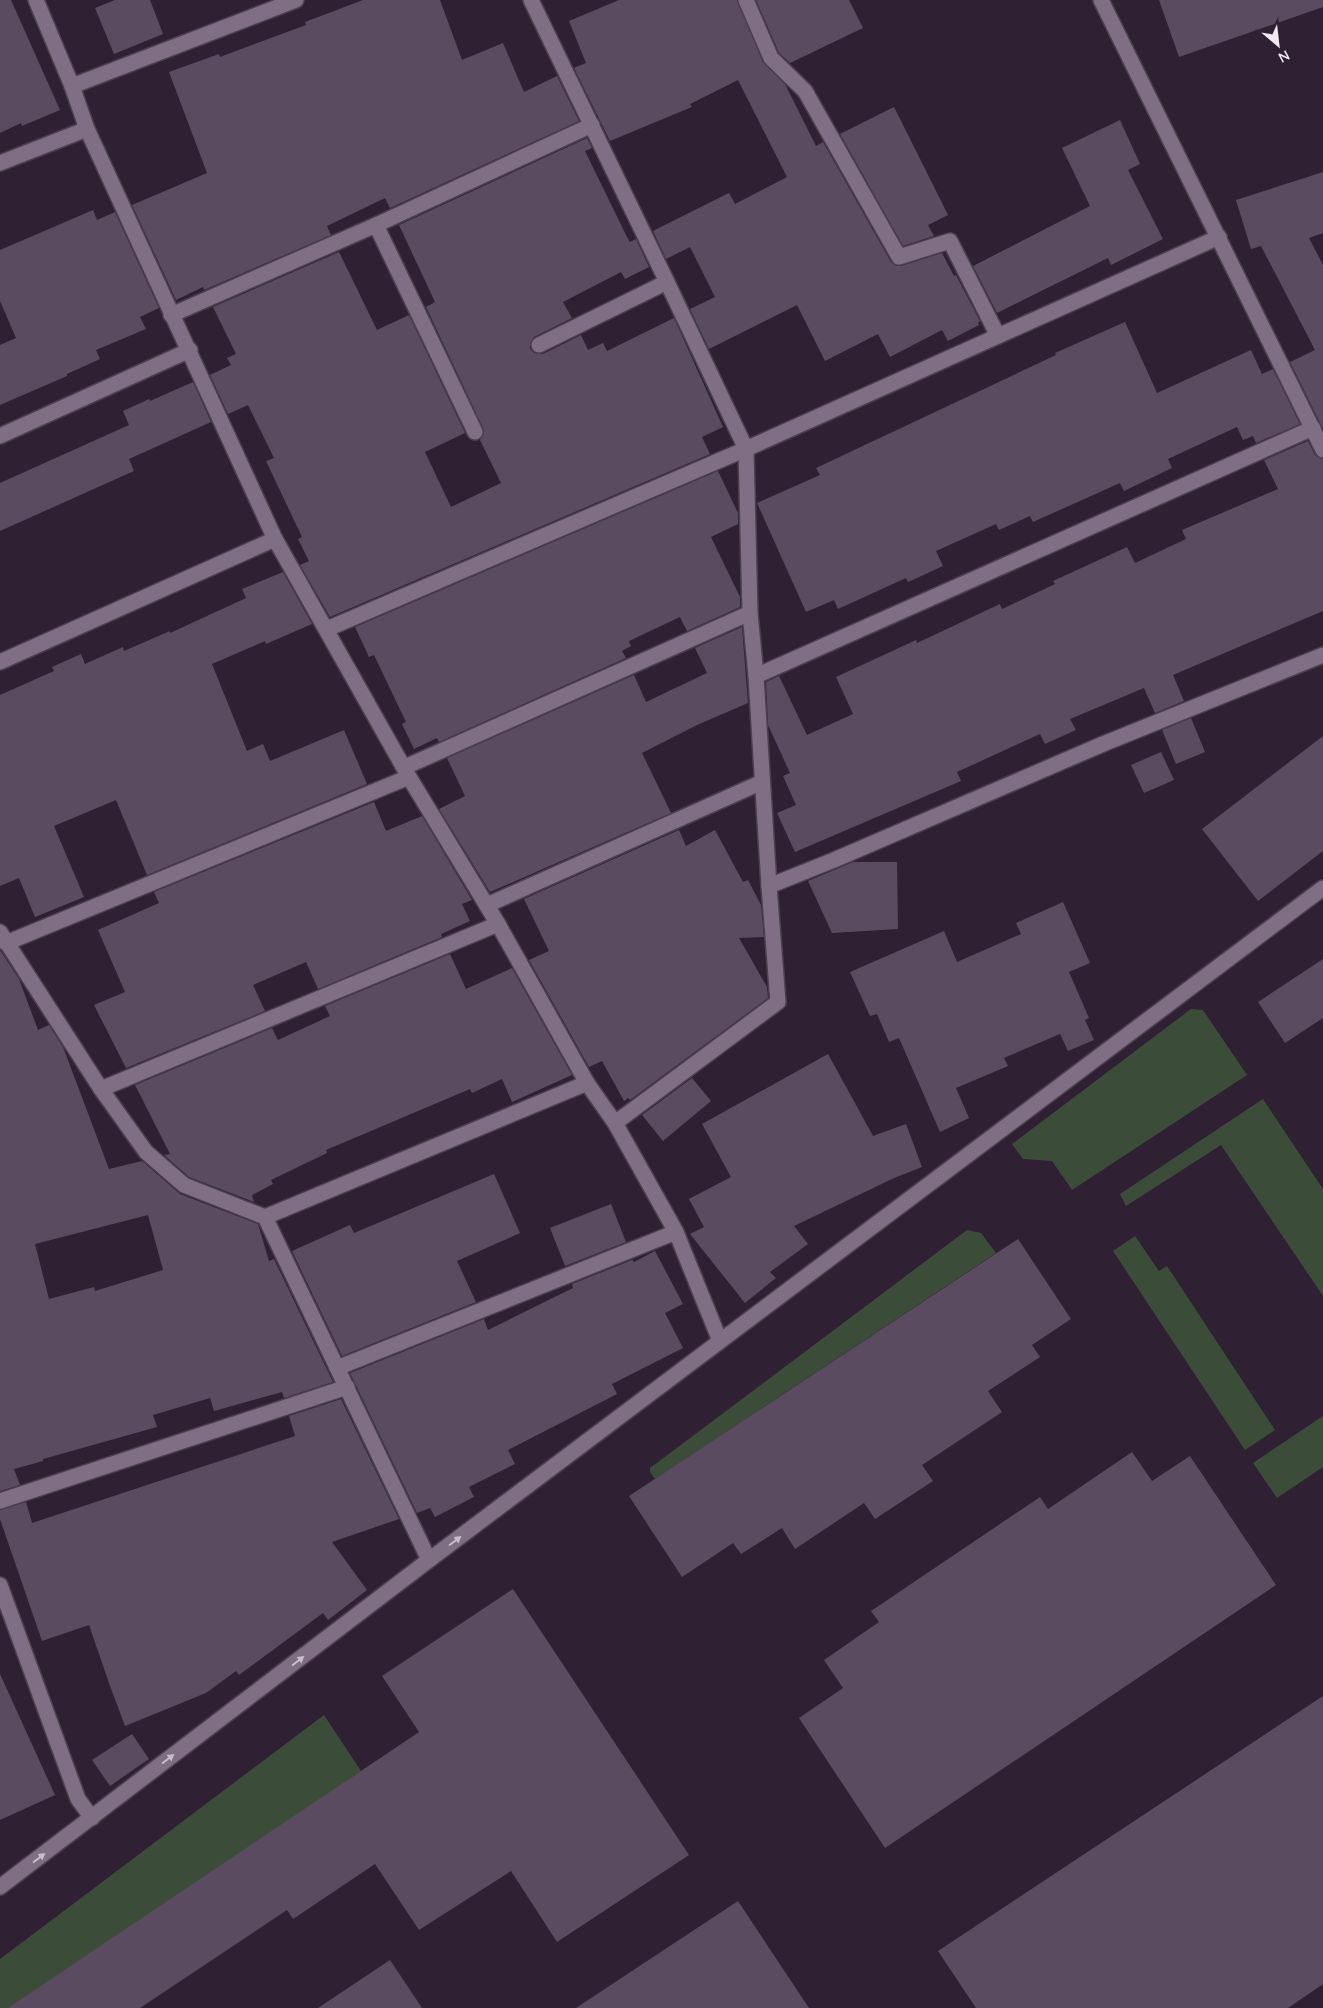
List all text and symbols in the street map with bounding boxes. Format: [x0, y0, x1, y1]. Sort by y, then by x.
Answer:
north arrow [1253, 20, 1303, 70]
text: N [1275, 46, 1293, 67]
one-way arrow [448, 1535, 461, 1546]
one-way arrow [291, 1655, 304, 1666]
one-way arrow [162, 1754, 175, 1765]
one-way arrow [32, 1852, 45, 1863]

